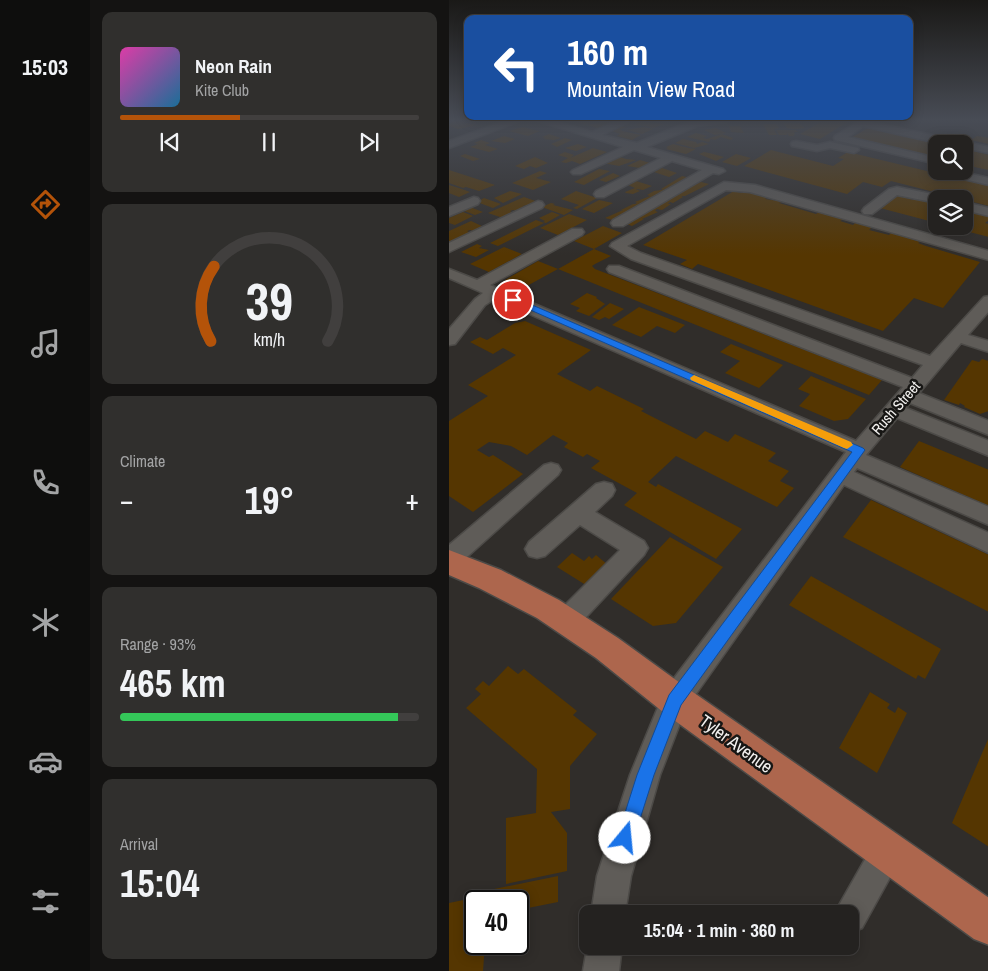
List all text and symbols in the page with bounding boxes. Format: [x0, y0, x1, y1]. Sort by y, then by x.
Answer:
text: 160 m [567, 29, 648, 76]
icon: left [484, 35, 549, 100]
text: 15:03 [22, 52, 68, 82]
text: Neon Rain [195, 53, 272, 79]
text: Mountain View Road [567, 74, 735, 104]
text: Kite Club [195, 79, 249, 101]
icon: previous [156, 128, 184, 156]
icon: pause [255, 128, 283, 156]
icon: next [355, 128, 383, 156]
map controls [928, 135, 973, 235]
button: search [928, 135, 973, 180]
icon: directions [28, 187, 63, 222]
button: layers [928, 190, 973, 235]
text: 39 [246, 266, 293, 336]
pin [492, 279, 534, 321]
icon: arrive [499, 286, 527, 314]
icon: music [28, 326, 63, 361]
text: km/h [254, 328, 285, 352]
street label: Rush Street [866, 376, 925, 439]
text: Climate [120, 450, 165, 472]
icon: phone [28, 465, 63, 500]
text: 19° [245, 475, 294, 526]
text: − [120, 481, 133, 519]
text: + [406, 481, 419, 519]
icon: climate [28, 605, 63, 640]
text: Range · 93% [120, 633, 196, 655]
text: 465 km [120, 658, 226, 709]
street label: Tyler Avenue [695, 708, 778, 779]
icon: car [28, 744, 63, 779]
position arrow [598, 811, 650, 863]
text: Arrival [120, 833, 158, 855]
text: 15:04 [120, 858, 200, 909]
icon: filters [28, 884, 63, 919]
speed limit sign: 40 [464, 890, 529, 955]
text: 15:04 · 1 min · 360 m [644, 917, 794, 943]

